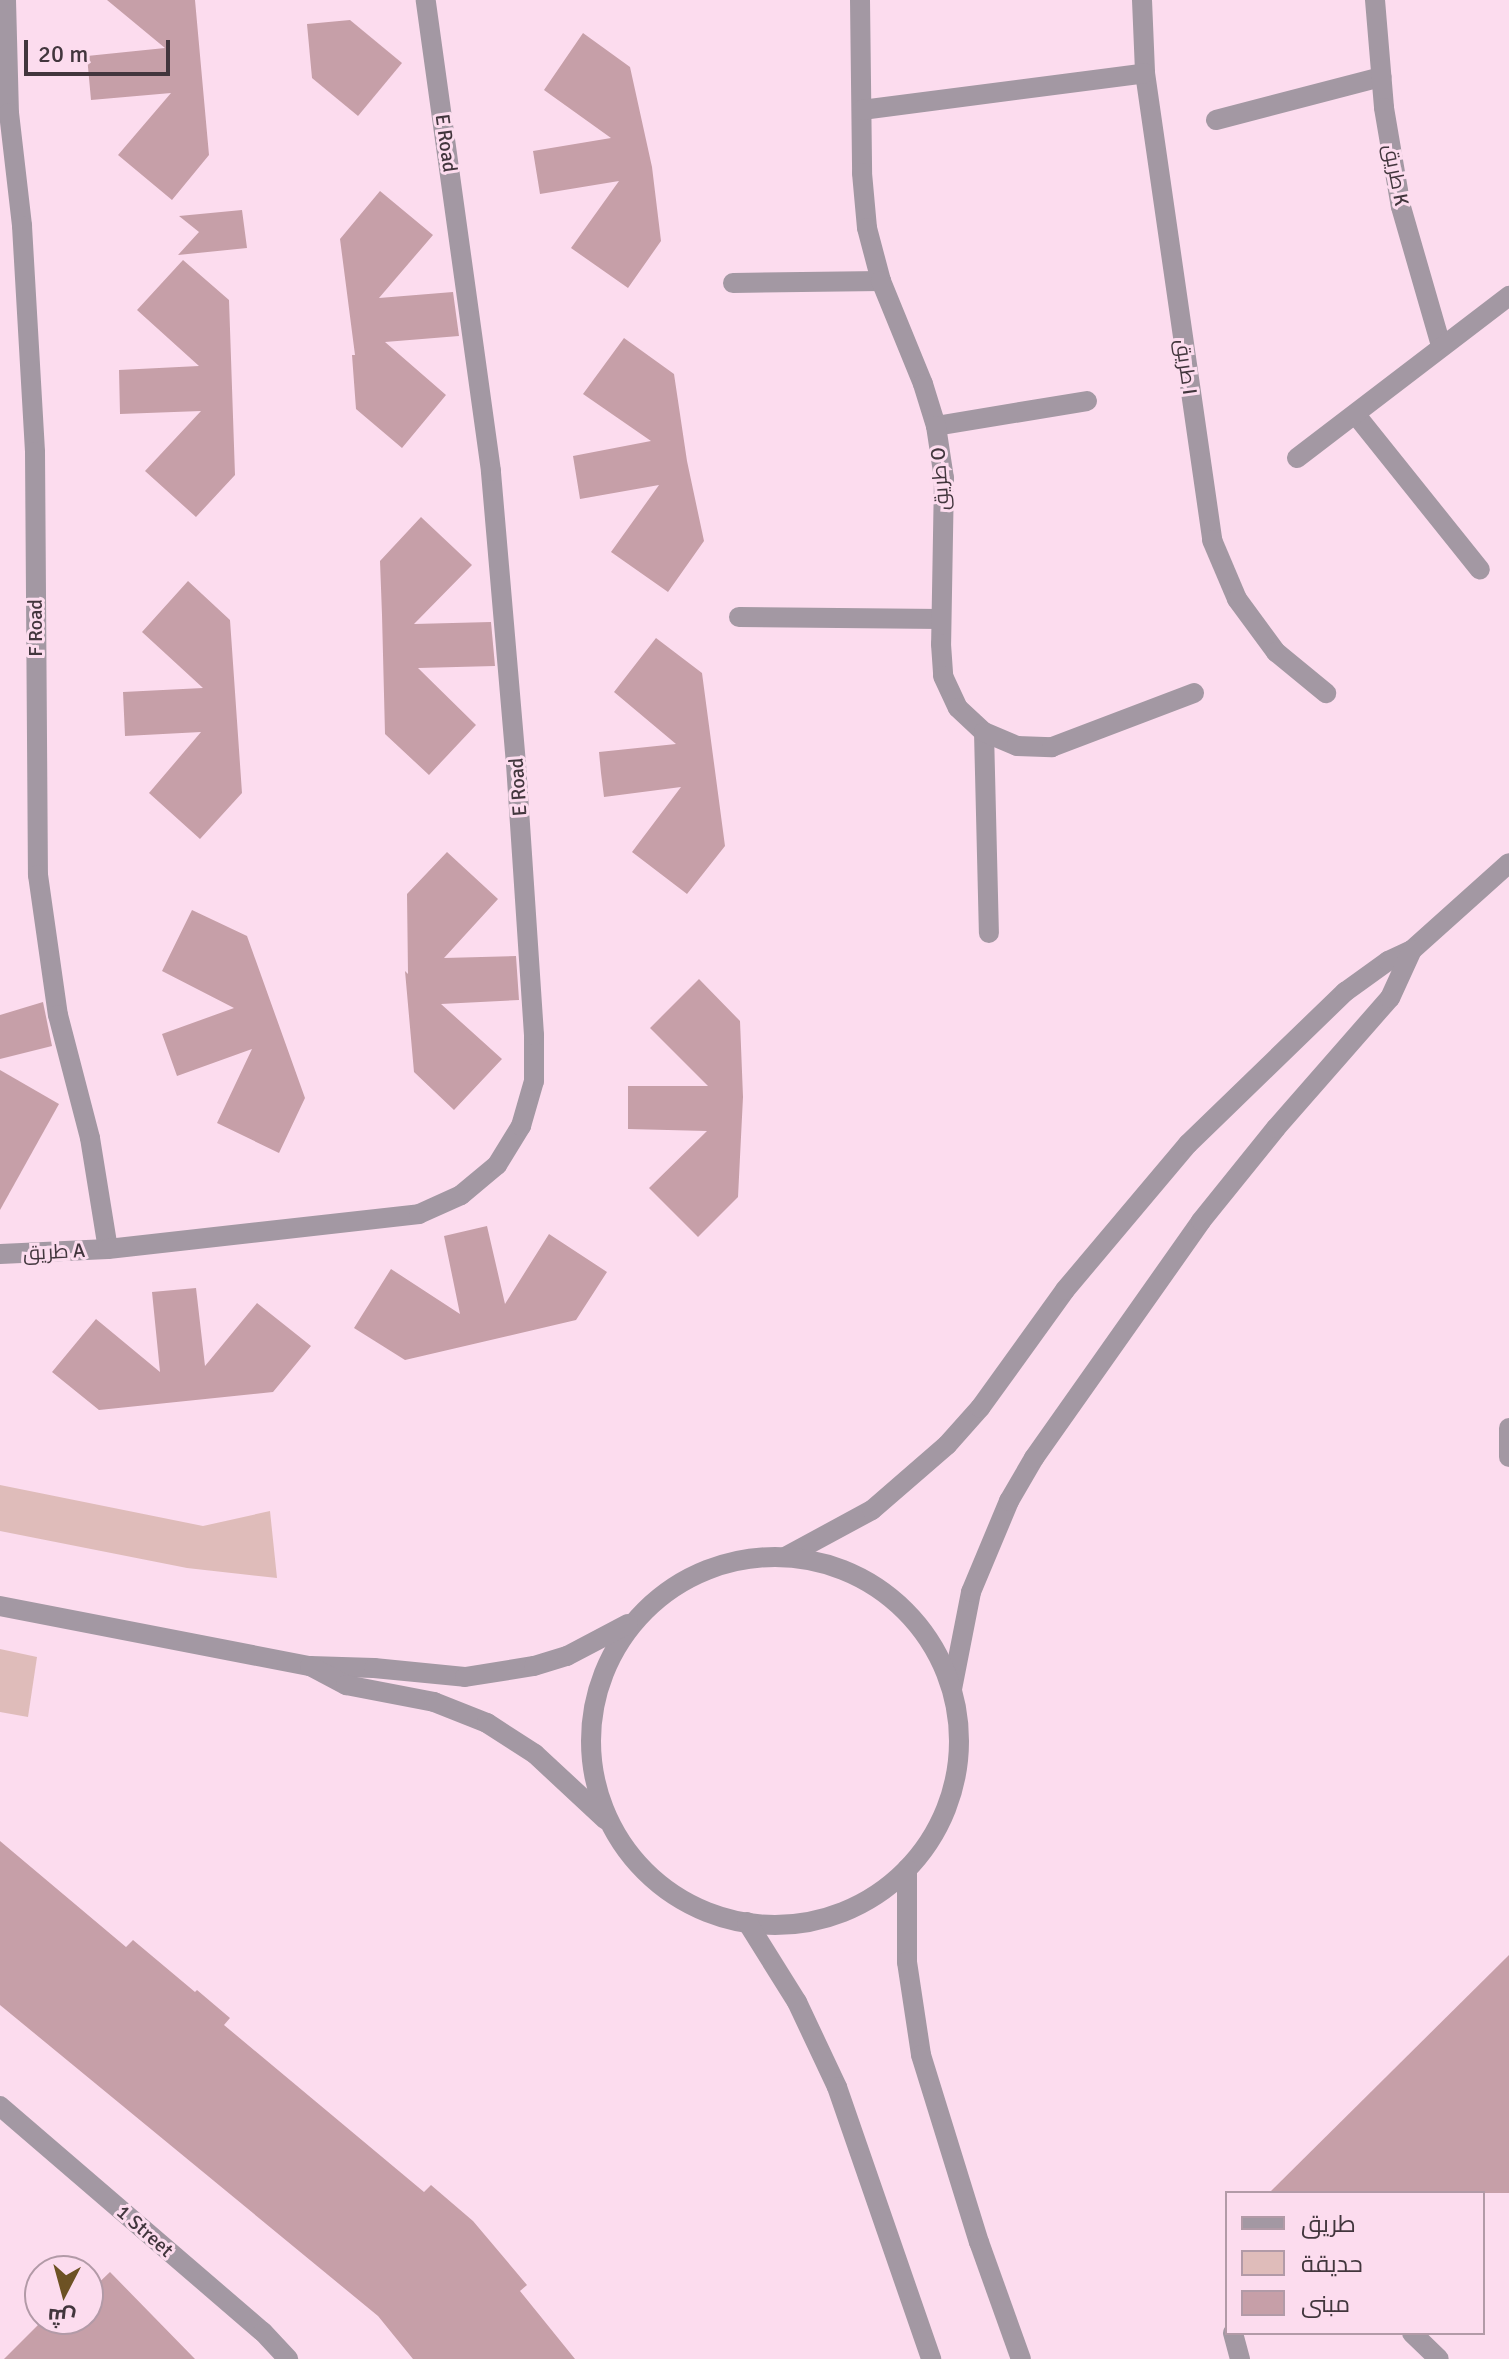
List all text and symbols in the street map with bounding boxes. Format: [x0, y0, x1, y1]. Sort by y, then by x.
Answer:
scale bar [28, 24, 174, 74]
text: 20 m [38, 39, 88, 69]
street label: E Road [430, 112, 462, 174]
street label: طريق K [1378, 142, 1414, 208]
street label: طريق I [1170, 338, 1202, 396]
street label: طريق O [926, 447, 954, 511]
street label: F Road [23, 599, 47, 657]
street label: E Road [504, 757, 532, 817]
street label: طريق A [22, 1238, 86, 1266]
legend [1225, 2191, 1485, 2335]
street label: 1 Street [112, 2200, 178, 2262]
text: طريق [1301, 2209, 1356, 2239]
text: حديقة [1301, 2249, 1363, 2279]
north arrow [24, 2255, 104, 2335]
text: مبنى [1301, 2289, 1350, 2319]
text: ش [46, 2302, 77, 2332]

